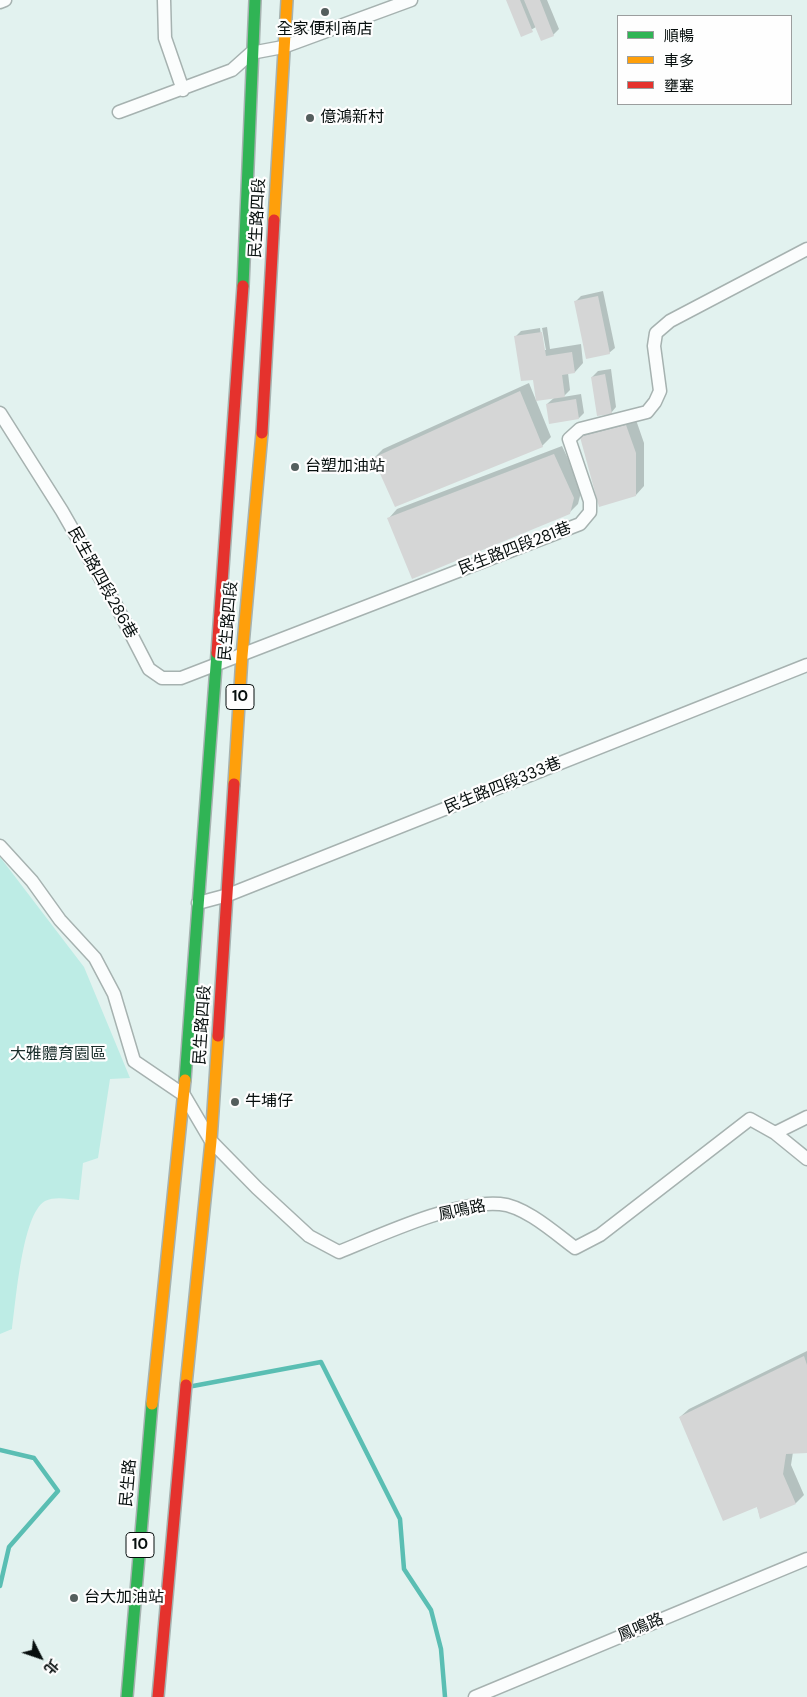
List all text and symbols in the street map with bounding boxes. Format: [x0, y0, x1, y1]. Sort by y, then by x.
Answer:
marker: 全家便利商店 [319, 6, 331, 18]
legend [617, 15, 792, 105]
place label: 全家便利商店 [277, 20, 373, 40]
text: 順暢 [664, 26, 694, 46]
text: 車多 [664, 51, 694, 71]
text: 壅塞 [664, 76, 694, 96]
place label: 億鴻新村 [320, 108, 384, 128]
marker: 億鴻新村 [304, 112, 316, 124]
street label: 民生路四段 [246, 178, 270, 258]
place label: 台塑加油站 [305, 457, 385, 477]
marker: 台塑加油站 [289, 461, 301, 473]
street label: 民生路四段281巷 [456, 519, 574, 579]
street label: 民生路四段286巷 [63, 524, 141, 642]
street label: 民生路四段 [216, 580, 242, 662]
road number: 10 [226, 684, 254, 710]
street label: 民生路四段333巷 [442, 754, 564, 818]
street label: 民生路四段 [191, 984, 215, 1066]
park label: 大雅體育園區 [10, 1045, 106, 1065]
place label: 牛埔仔 [245, 1092, 293, 1112]
marker: 牛埔仔 [229, 1096, 241, 1108]
street label: 鳳鳴路 [437, 1197, 487, 1225]
street label: 民生路 [117, 1458, 141, 1508]
road number: 10 [126, 1532, 154, 1558]
place label: 台大加油站 [84, 1588, 164, 1608]
marker: 台大加油站 [68, 1592, 80, 1604]
street label: 鳳鳴路 [615, 1610, 667, 1646]
north arrow [15, 1632, 65, 1682]
text: 北 [40, 1656, 63, 1678]

